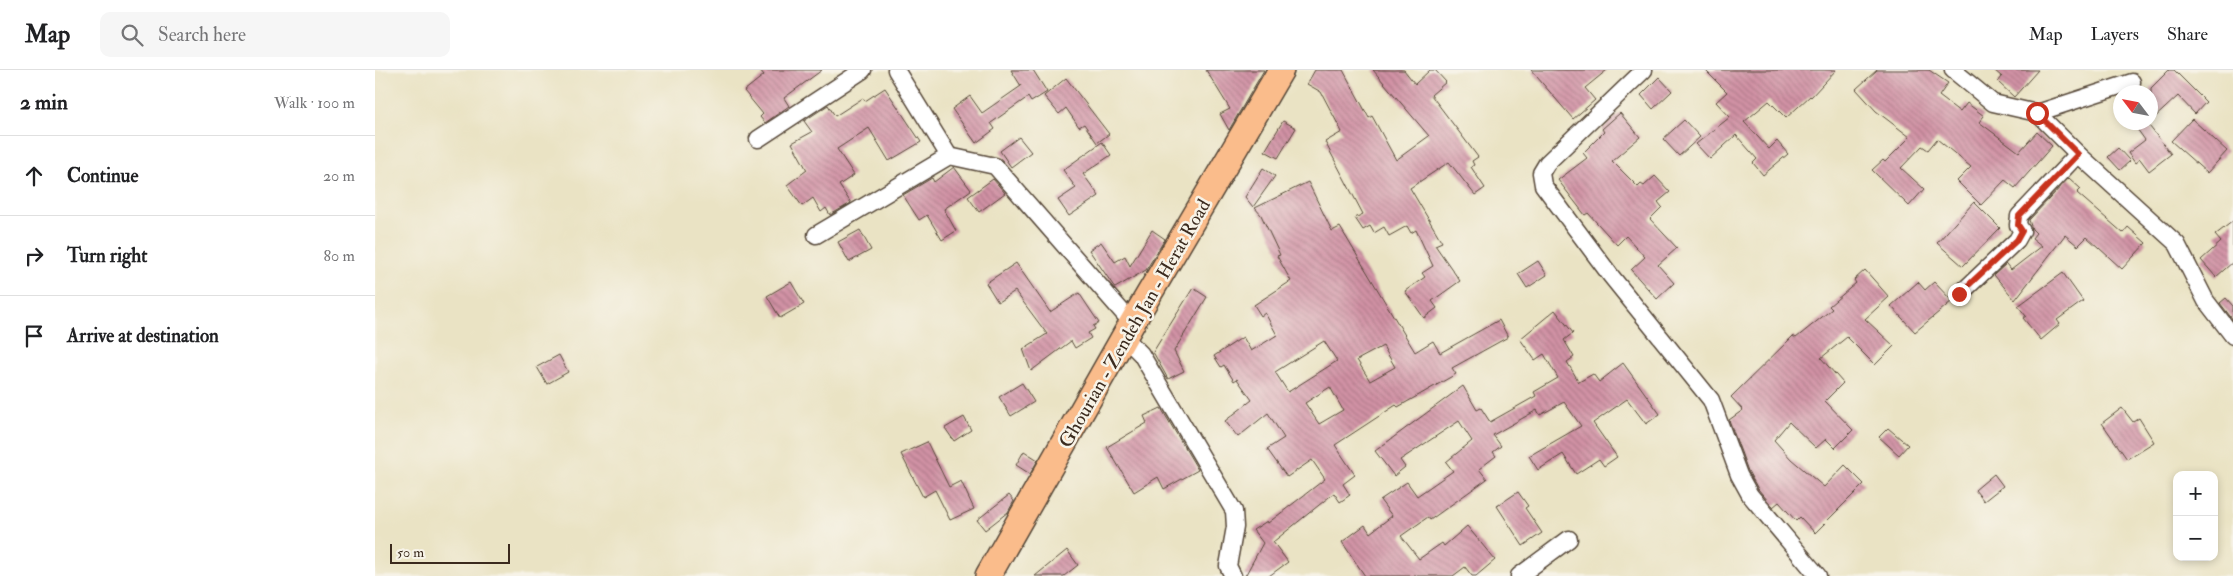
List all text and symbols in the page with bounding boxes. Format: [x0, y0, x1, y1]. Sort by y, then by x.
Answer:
search box [100, 12, 450, 57]
text: Map [25, 19, 70, 50]
icon: search [118, 21, 146, 49]
text: Search here [158, 23, 246, 47]
text: Map [2029, 23, 2063, 46]
text: Layers [2091, 23, 2139, 46]
text: Share [2167, 23, 2208, 46]
north arrow [2113, 85, 2158, 130]
text: 2 min [20, 89, 68, 116]
text: Walk · 100 m [274, 93, 355, 113]
route start [2026, 102, 2049, 125]
icon: ahead [20, 162, 48, 190]
text: Continue [67, 164, 138, 188]
text: 20 m [323, 166, 355, 186]
street label: Ghourian - Zendeh Jan - Herat Road [1054, 194, 1216, 452]
icon: right [20, 242, 48, 270]
text: Turn right [67, 244, 147, 268]
text: 80 m [324, 246, 355, 266]
route end [1948, 283, 1971, 306]
icon: arrive [20, 322, 48, 350]
text: Arrive at destination [67, 324, 219, 348]
map controls [2173, 471, 2218, 561]
button: + [2173, 471, 2218, 516]
button: − [2173, 516, 2218, 561]
scale bar [390, 541, 510, 564]
text: 50 m [397, 544, 424, 561]

